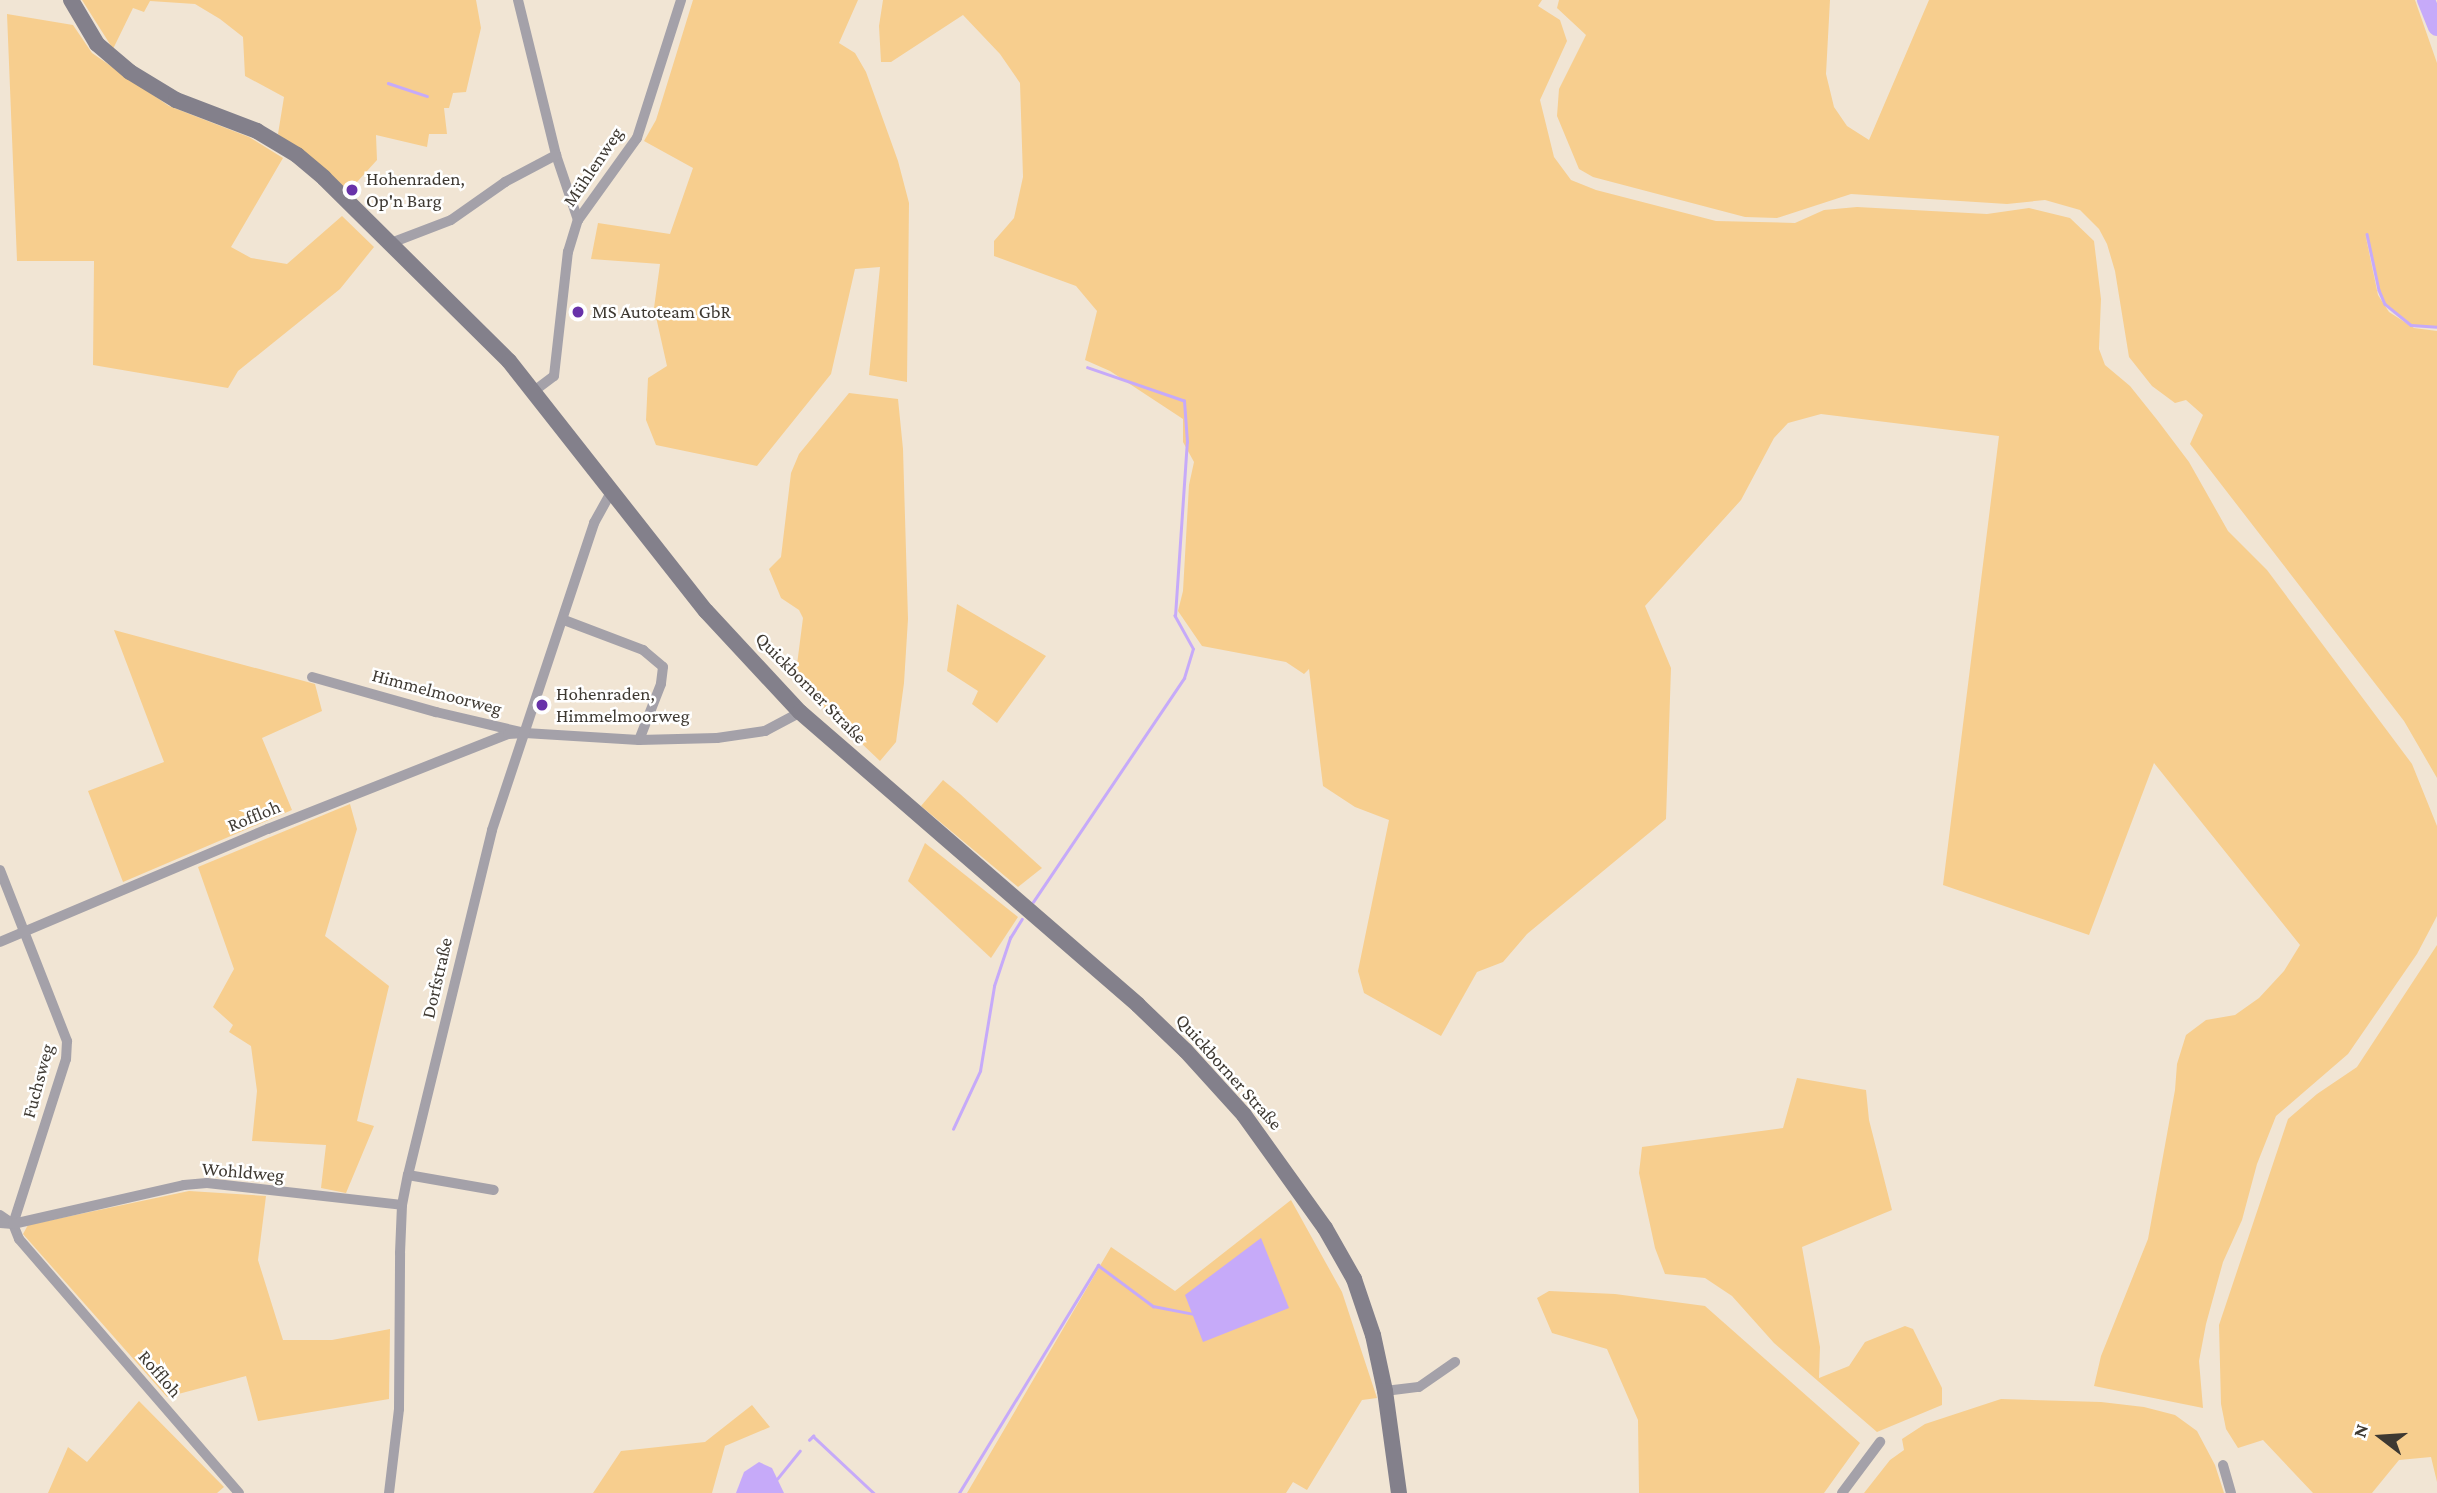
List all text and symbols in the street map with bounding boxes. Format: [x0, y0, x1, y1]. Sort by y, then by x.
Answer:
street label: Mühlenweg [558, 123, 628, 211]
place label: Hohenraden, Op'n Barg [366, 168, 465, 212]
marker: Hohenraden, Op'n Barg [344, 182, 360, 198]
place label: MS Autoteam GbR [592, 301, 731, 323]
marker: MS Autoteam GbR [570, 304, 586, 320]
street label: Quickborner Straße [750, 627, 872, 749]
street label: Himmelmoorweg [370, 664, 504, 720]
place label: Hohenraden, Himmelmoorweg [556, 683, 690, 727]
marker: Hohenraden, Himmelmoorweg [534, 697, 550, 713]
street label: Roffloh [224, 795, 284, 837]
street label: Dorfstraße [417, 935, 457, 1021]
street label: Quickborner Straße [1171, 1009, 1287, 1135]
street label: Fuchsweg [17, 1041, 59, 1121]
street label: Wohldweg [201, 1157, 285, 1187]
street label: Roffloh [133, 1346, 187, 1402]
north arrow [2346, 1402, 2416, 1472]
text: N [2349, 1421, 2372, 1440]

